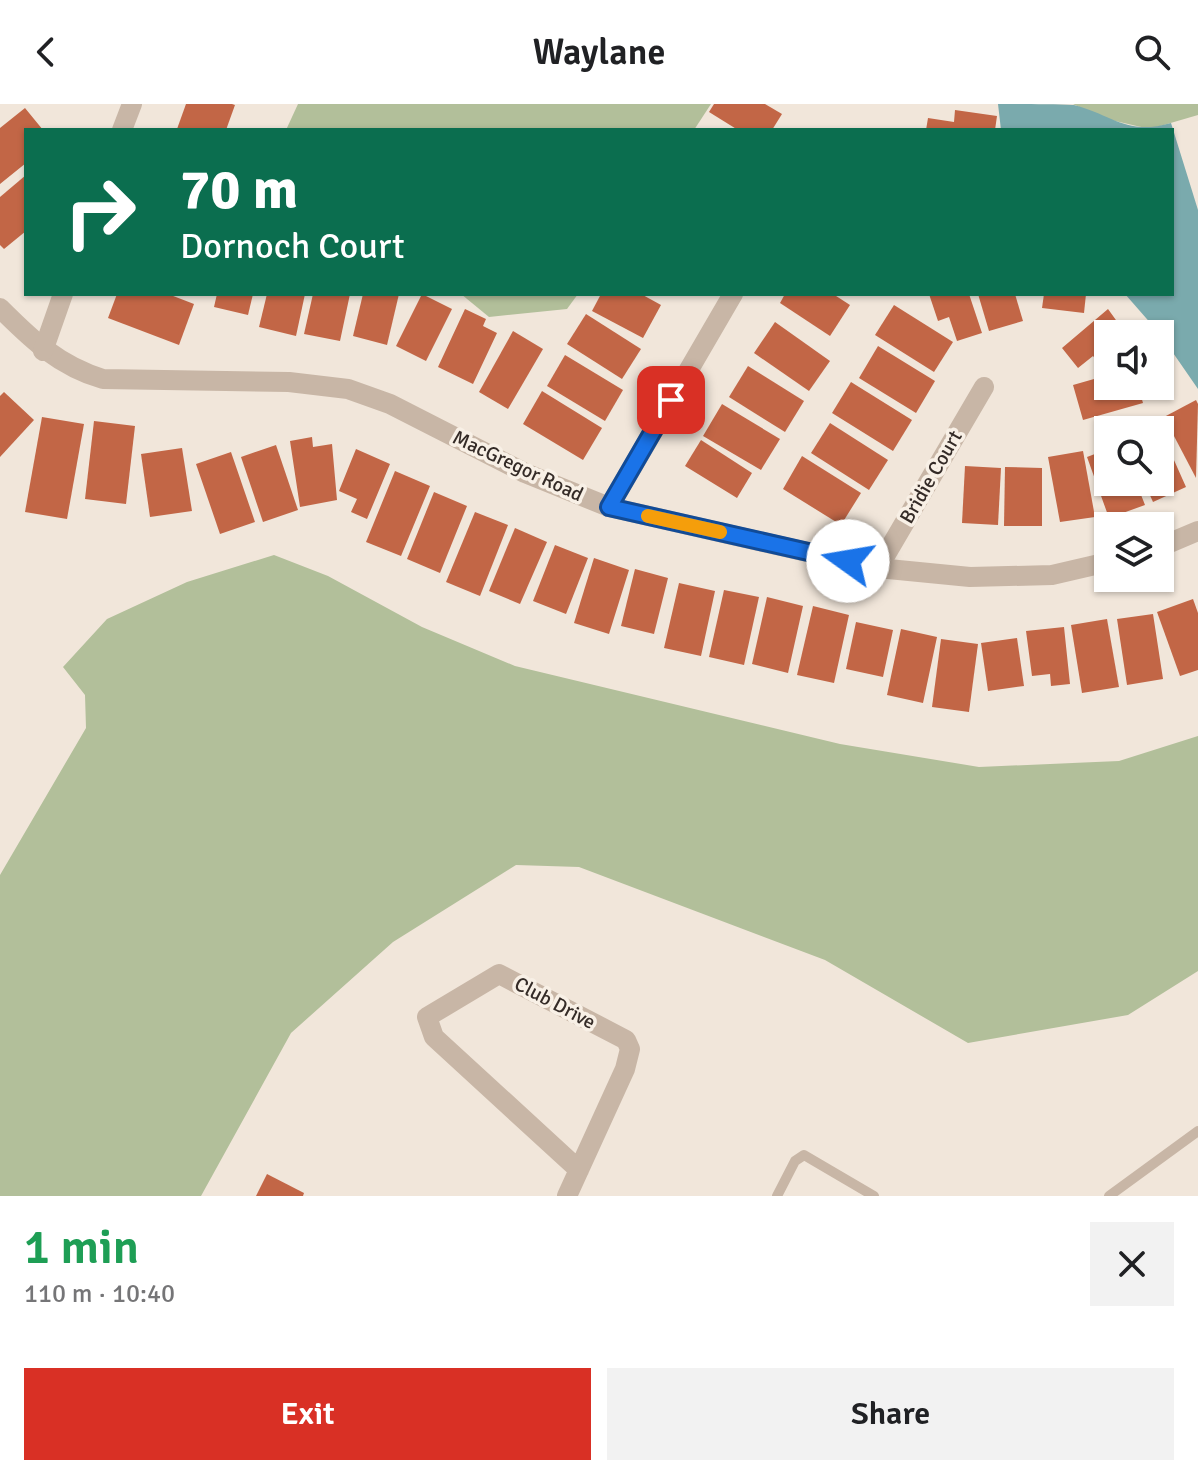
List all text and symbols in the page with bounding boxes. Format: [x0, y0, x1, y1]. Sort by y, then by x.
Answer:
icon: back [24, 30, 68, 74]
text: Waylane [533, 30, 665, 75]
icon: search [1130, 30, 1174, 74]
text: 70 m [180, 155, 298, 224]
icon: right [48, 160, 152, 264]
text: Dornoch Court [180, 224, 405, 269]
map controls [1094, 320, 1174, 592]
button: sound [1094, 320, 1174, 400]
pin [637, 366, 705, 434]
icon: arrive [649, 378, 693, 422]
button: search [1094, 416, 1174, 496]
street label: MacGregor Road [449, 425, 587, 507]
street label: Bridie Court [894, 426, 968, 528]
button: layers [1094, 512, 1174, 592]
position arrow [806, 519, 890, 603]
street label: Club Drive [510, 971, 600, 1035]
text: 1 min [24, 1218, 139, 1277]
button: close [1090, 1222, 1174, 1306]
text: 110 m · 10:40 [24, 1278, 175, 1310]
button: Exit [24, 1368, 591, 1460]
button: Share [607, 1368, 1174, 1460]

